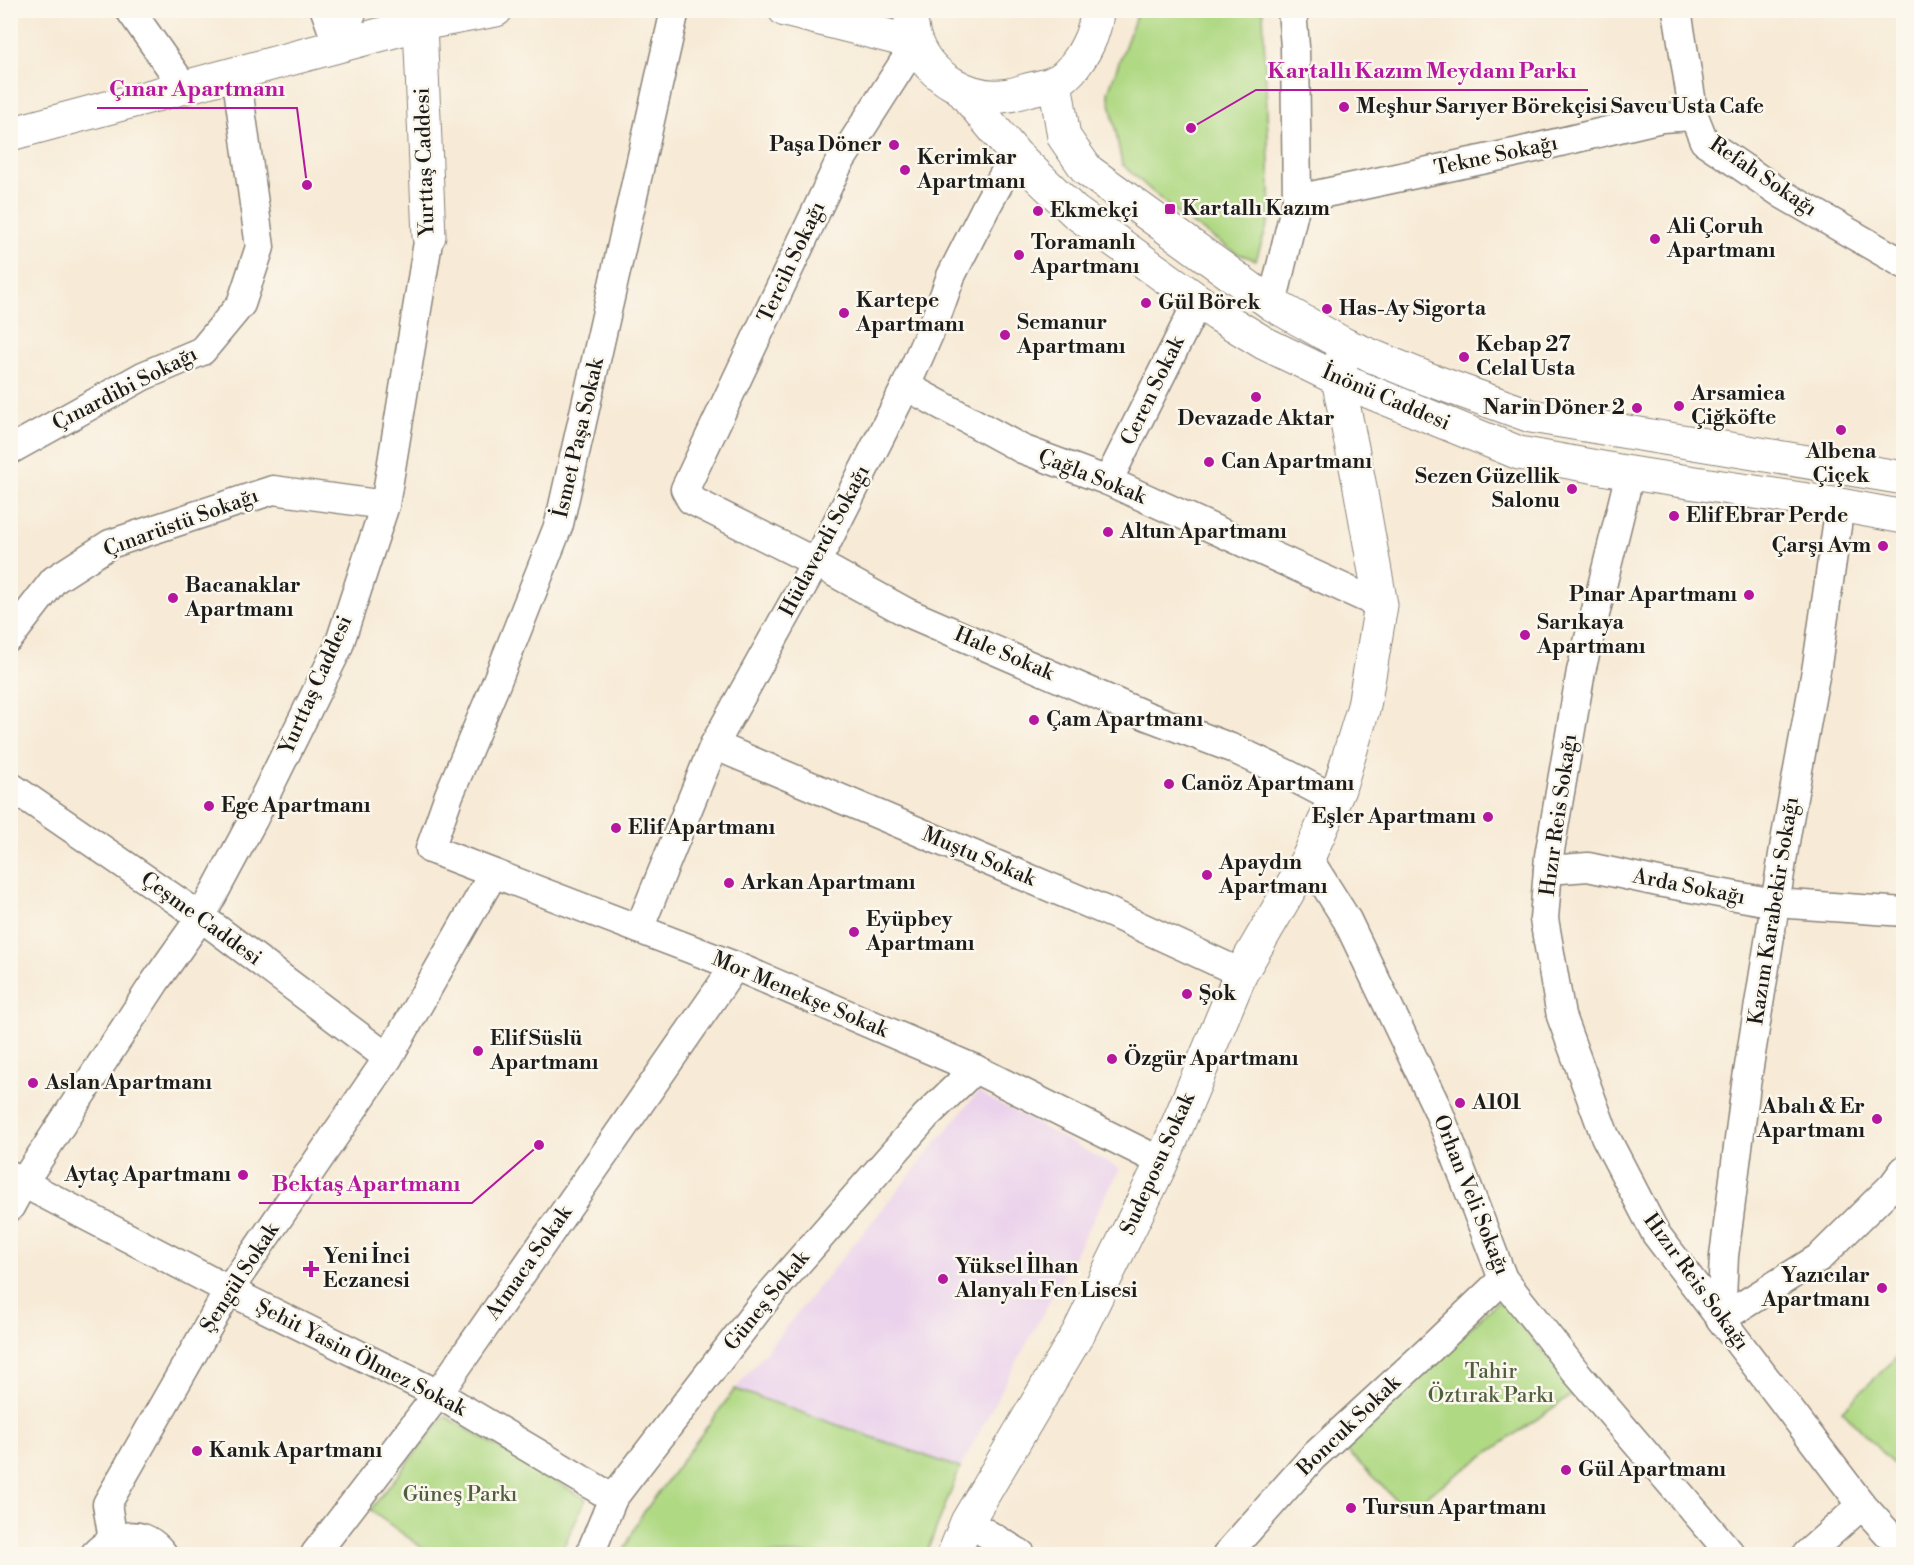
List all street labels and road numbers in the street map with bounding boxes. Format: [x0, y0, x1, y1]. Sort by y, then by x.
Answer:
street label: Yurttaş Caddesi [409, 87, 441, 238]
street label: Tekne Sokağı [1432, 130, 1560, 182]
street label: Refah Sokağı [1704, 132, 1822, 222]
street label: Tercih Sokağı [753, 197, 831, 327]
street label: Ceren Sokak [1115, 331, 1191, 450]
street label: Çınardibi Sokağı [48, 341, 202, 437]
street label: İsmet Paşa Sokak [546, 354, 610, 520]
street label: İnönü Caddesi [1318, 357, 1455, 437]
street label: Çağla Sokak [1034, 444, 1151, 511]
street label: Hüdaverdi Sokağı [774, 461, 876, 621]
street label: Çınarüstü Sokağı [100, 483, 262, 563]
street label: Yurttaş Caddesi [273, 612, 358, 759]
street label: Hale Sokak [950, 621, 1059, 687]
street label: Hızır Reis Sokağı [1535, 732, 1583, 898]
street label: Kazım Karabekir Sokağı [1743, 795, 1805, 1027]
street label: Muştu Sokak [918, 821, 1041, 893]
street label: Arda Sokağı [1630, 863, 1748, 911]
street label: Çeşme Caddesi [135, 866, 267, 972]
street label: Mor Menekşe Sokak [708, 946, 893, 1044]
street label: Sudeposu Sokak [1115, 1088, 1201, 1239]
street label: Orhan Veli Sokağı [1427, 1111, 1515, 1279]
street label: Atmaca Sokak [479, 1200, 579, 1326]
street label: Hızır Reis Sokağı [1637, 1208, 1755, 1356]
street label: Şengül Sokak [195, 1217, 286, 1338]
street label: Güneş Sokak [719, 1245, 816, 1356]
street label: Şehit Yasin Ölmez Sokak [251, 1292, 473, 1423]
street label: Boncuk Sokak [1291, 1369, 1407, 1483]

